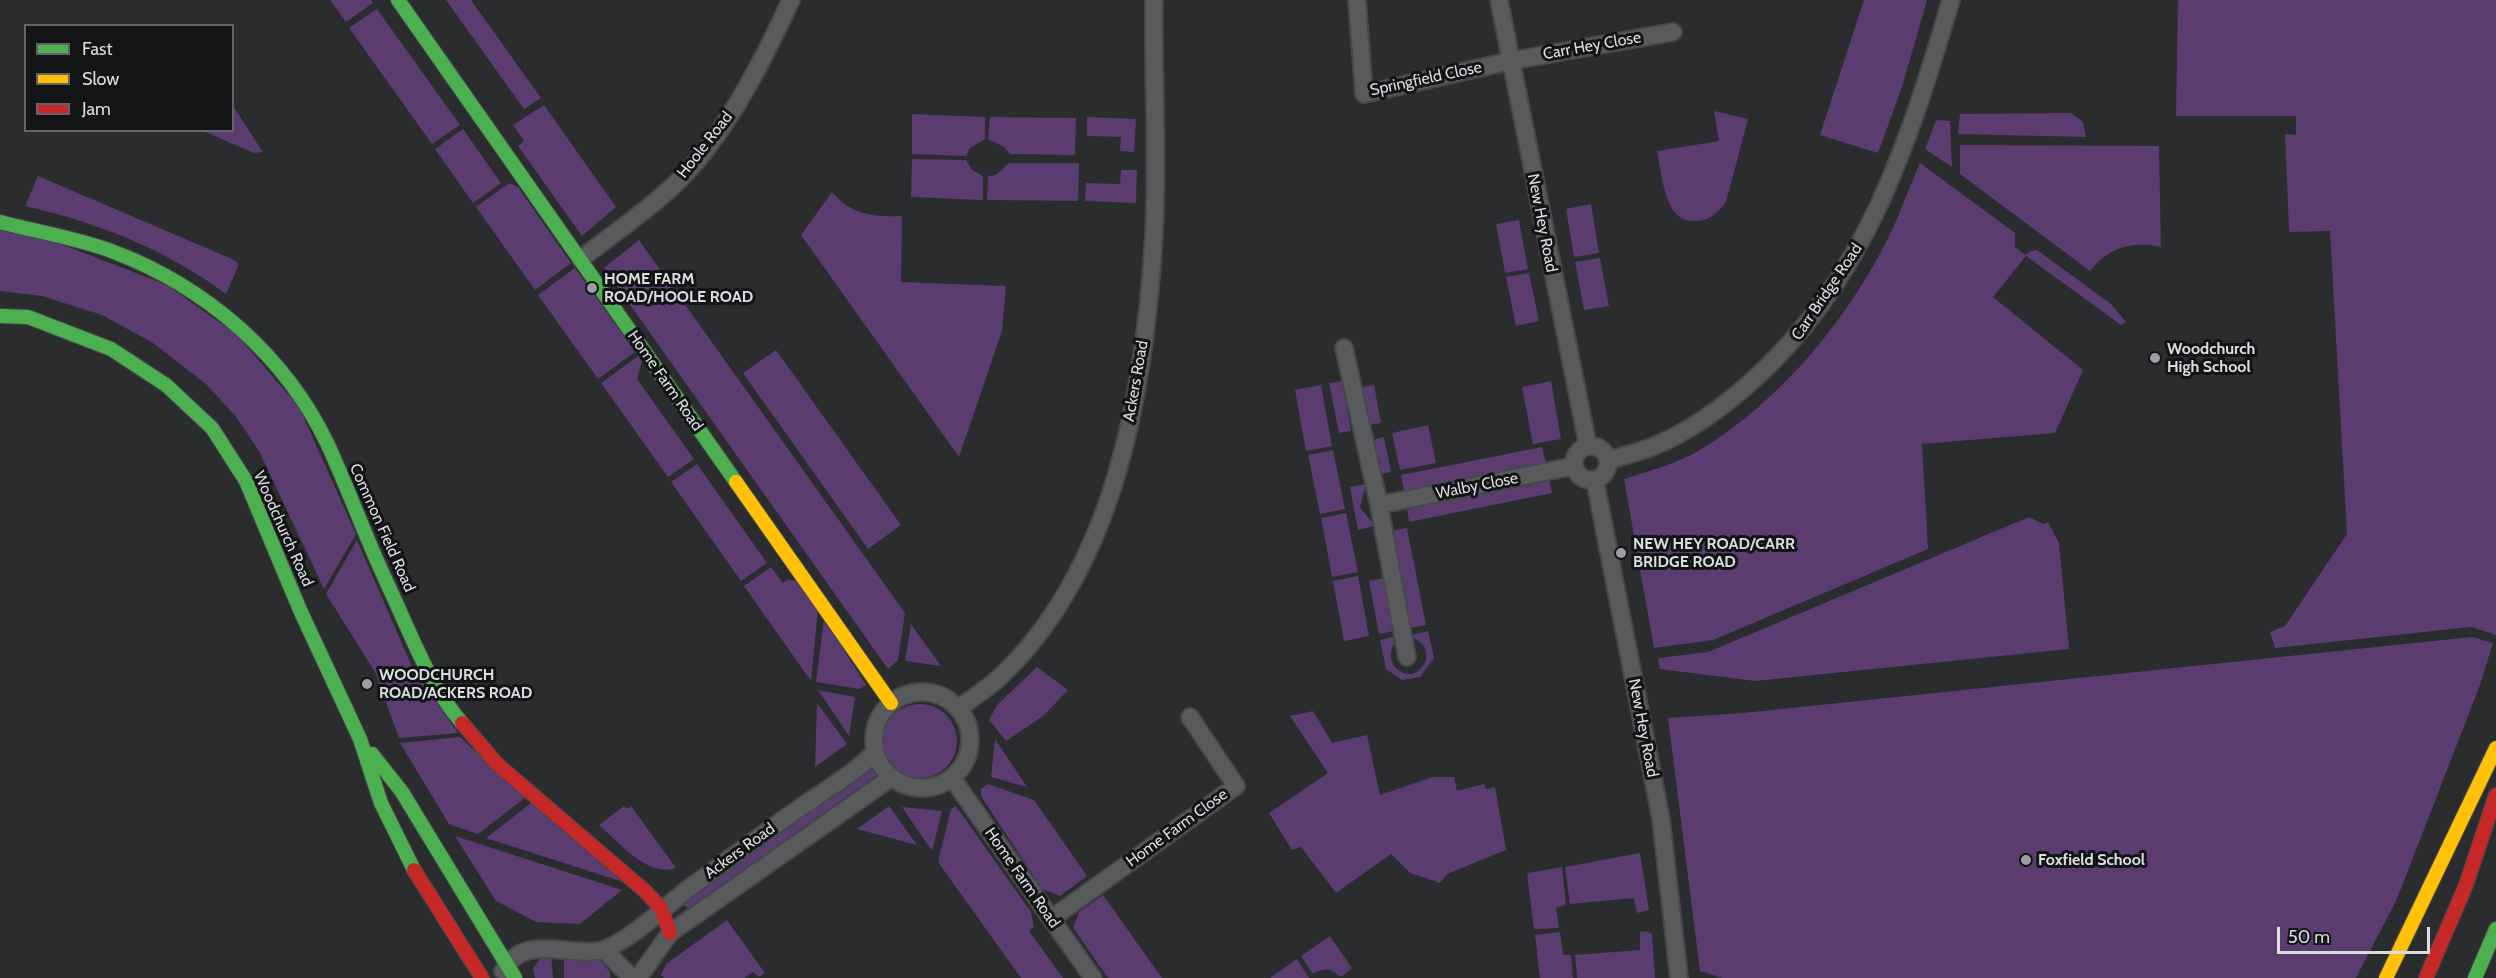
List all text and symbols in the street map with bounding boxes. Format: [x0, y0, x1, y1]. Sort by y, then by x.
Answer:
legend [24, 24, 234, 132]
street label: Carr Hey Close [1541, 28, 1643, 64]
text: Fast [82, 38, 113, 60]
street label: Springfield Close [1368, 58, 1484, 100]
text: Slow [82, 68, 119, 90]
text: Jam [82, 98, 111, 120]
street label: Hoole Road [673, 108, 737, 182]
street label: New Hey Road [1523, 172, 1561, 274]
street label: Carr Bridge Road [1788, 240, 1866, 344]
place label: HOME FARM ROAD/HOOLE ROAD [604, 269, 753, 307]
marker: HOME FARM ROAD/HOOLE ROAD [585, 281, 599, 295]
street label: Home Farm Road [623, 327, 707, 435]
street label: Ackers Road [1119, 339, 1153, 423]
place label: Woodchurch High School [2167, 339, 2255, 377]
marker: Woodchurch High School [2148, 351, 2162, 365]
street label: Common Field Road [345, 461, 419, 595]
street label: Woodchurch Road [249, 468, 317, 590]
street label: Walby Close [1434, 469, 1520, 503]
place label: NEW HEY ROAD/CARR BRIDGE ROAD [1633, 534, 1795, 572]
marker: NEW HEY ROAD/CARR BRIDGE ROAD [1614, 546, 1628, 560]
place label: WOODCHURCH ROAD/ACKERS ROAD [379, 665, 532, 703]
marker: WOODCHURCH ROAD/ACKERS ROAD [360, 677, 374, 691]
street label: New Hey Road [1624, 677, 1662, 779]
street label: Home Farm Close [1123, 785, 1231, 871]
street label: Ackers Road [701, 819, 779, 883]
street label: Home Farm Road [980, 824, 1064, 932]
place label: Foxfield School [2038, 850, 2145, 870]
marker: Foxfield School [2019, 853, 2033, 867]
scale bar [2280, 915, 2433, 953]
text: 50 m [2288, 926, 2330, 948]

